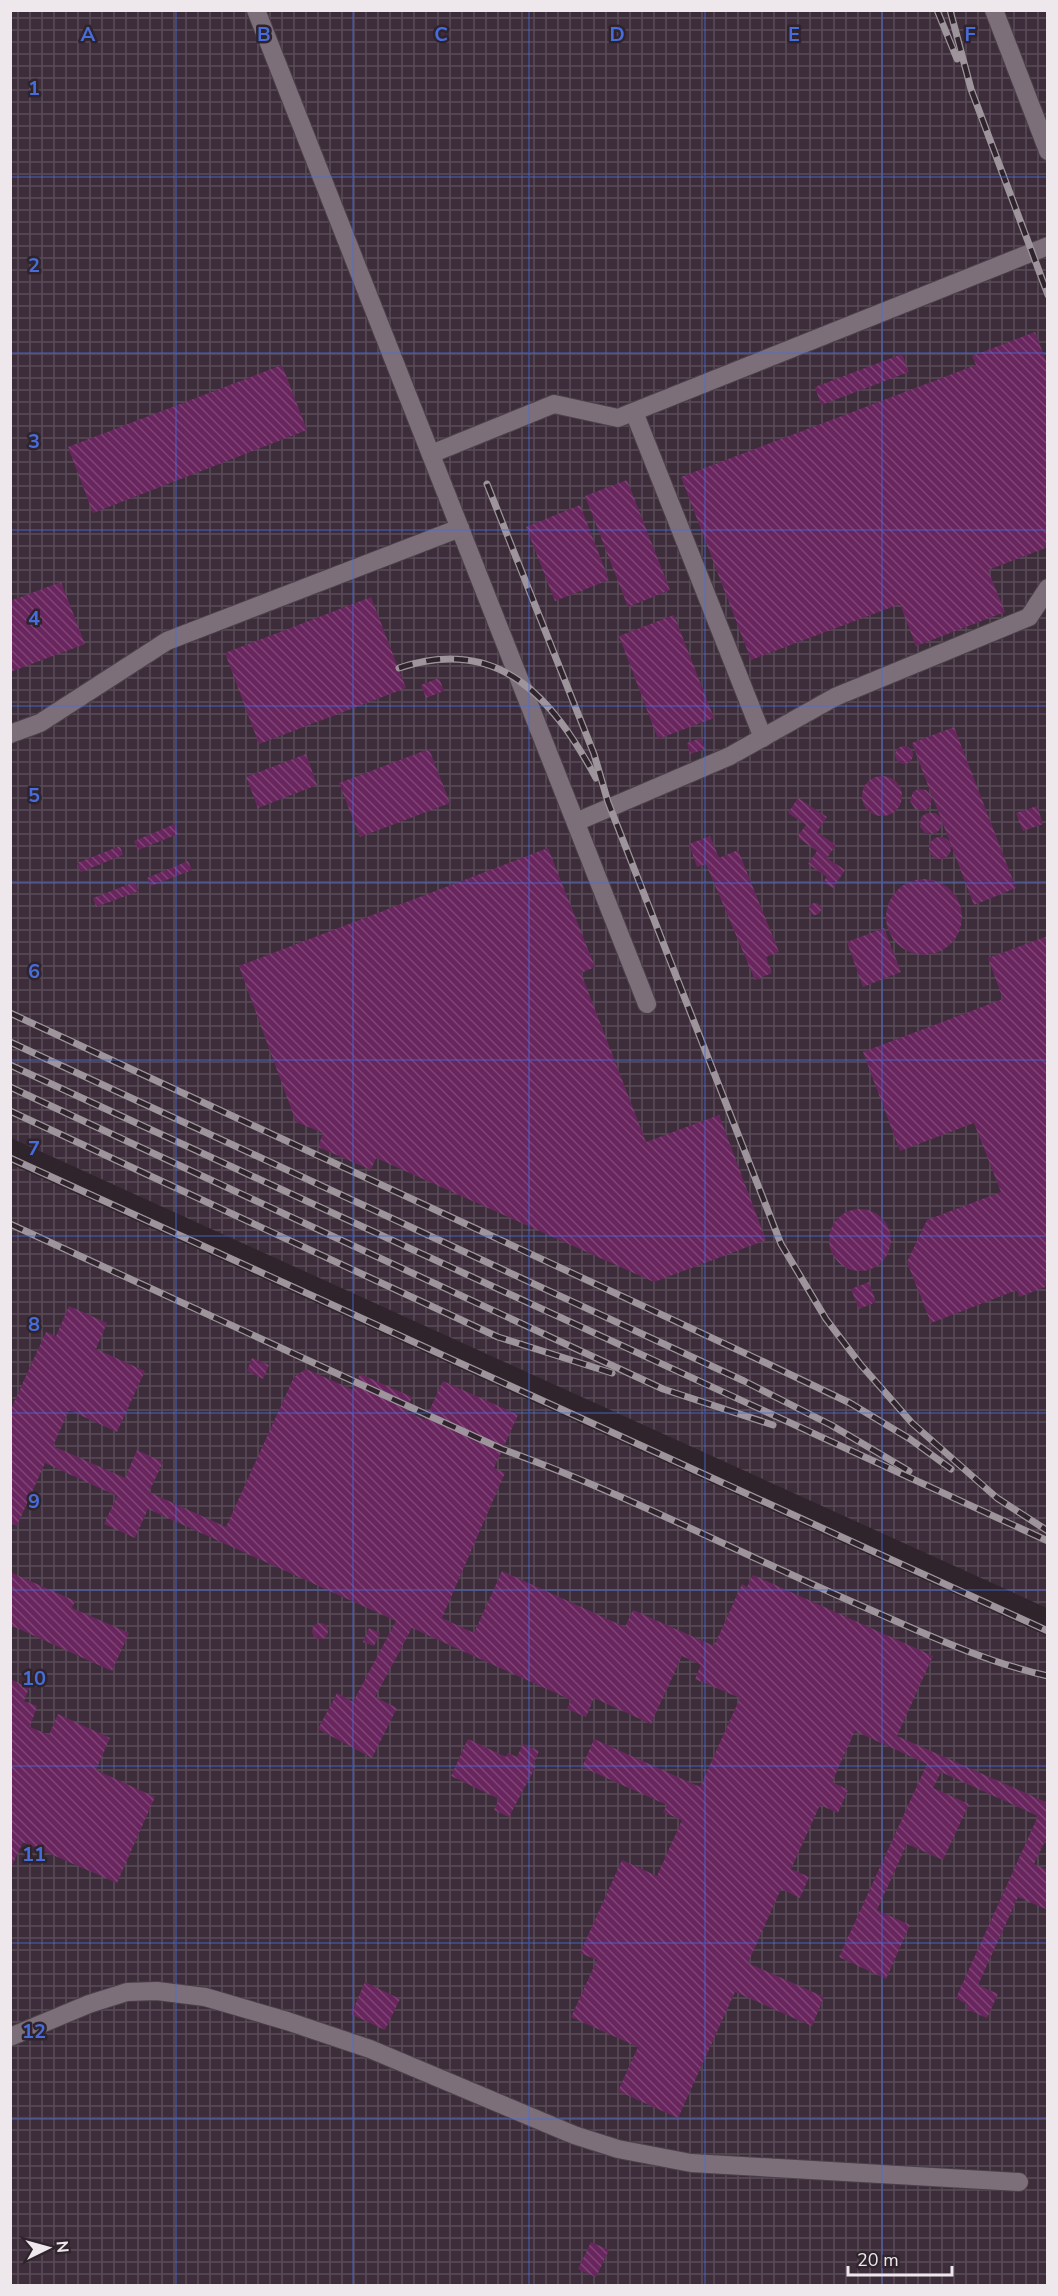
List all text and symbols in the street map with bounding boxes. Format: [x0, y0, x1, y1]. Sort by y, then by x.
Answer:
text: A [81, 21, 96, 48]
text: B [257, 21, 271, 48]
text: C [434, 21, 448, 48]
text: D [609, 21, 625, 48]
text: E [788, 21, 800, 48]
text: F [964, 21, 976, 48]
text: 1 [28, 75, 40, 102]
text: 2 [28, 252, 40, 279]
text: 3 [28, 428, 40, 455]
text: 4 [28, 605, 40, 632]
text: 5 [28, 782, 40, 809]
text: 6 [28, 958, 40, 985]
text: 7 [28, 1135, 40, 1162]
text: 8 [28, 1311, 40, 1338]
text: 9 [28, 1488, 40, 1515]
text: 10 [22, 1665, 46, 1692]
text: 11 [22, 1841, 46, 1868]
text: 12 [22, 2018, 46, 2045]
north arrow [18, 2218, 78, 2278]
scale bar [848, 2239, 952, 2277]
text: N [50, 2240, 73, 2254]
text: 20 m [857, 2248, 899, 2272]

